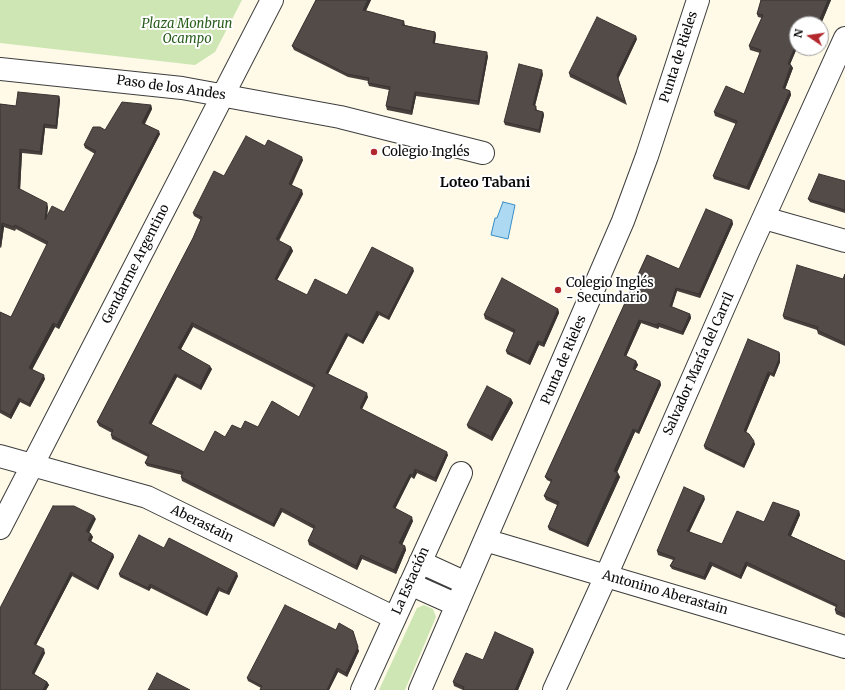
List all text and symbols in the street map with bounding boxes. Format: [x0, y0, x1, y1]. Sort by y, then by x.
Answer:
street label: Punta de Rieles [657, 9, 701, 105]
park label: Plaza Monbrun Ocampo [142, 16, 232, 47]
north arrow [789, 16, 829, 56]
text: N [790, 28, 806, 39]
street label: Paso de los Andes [115, 73, 227, 103]
place label: Colegio Inglés [382, 144, 470, 160]
marker: Colegio Inglés [369, 147, 379, 157]
district label: Loteo Tabani [440, 175, 530, 191]
street label: Gendarme Argentino [99, 202, 173, 326]
place label: Colegio Inglés - Secundario [566, 275, 654, 306]
marker: Colegio Inglés - Secundario [553, 285, 563, 295]
street label: Salvador María del Carril [660, 290, 738, 438]
street label: Punta de Rieles [538, 313, 590, 407]
street label: Aberastain [168, 502, 236, 546]
street label: La Estación [389, 545, 433, 617]
street label: Antonino Aberastain [600, 568, 730, 618]

